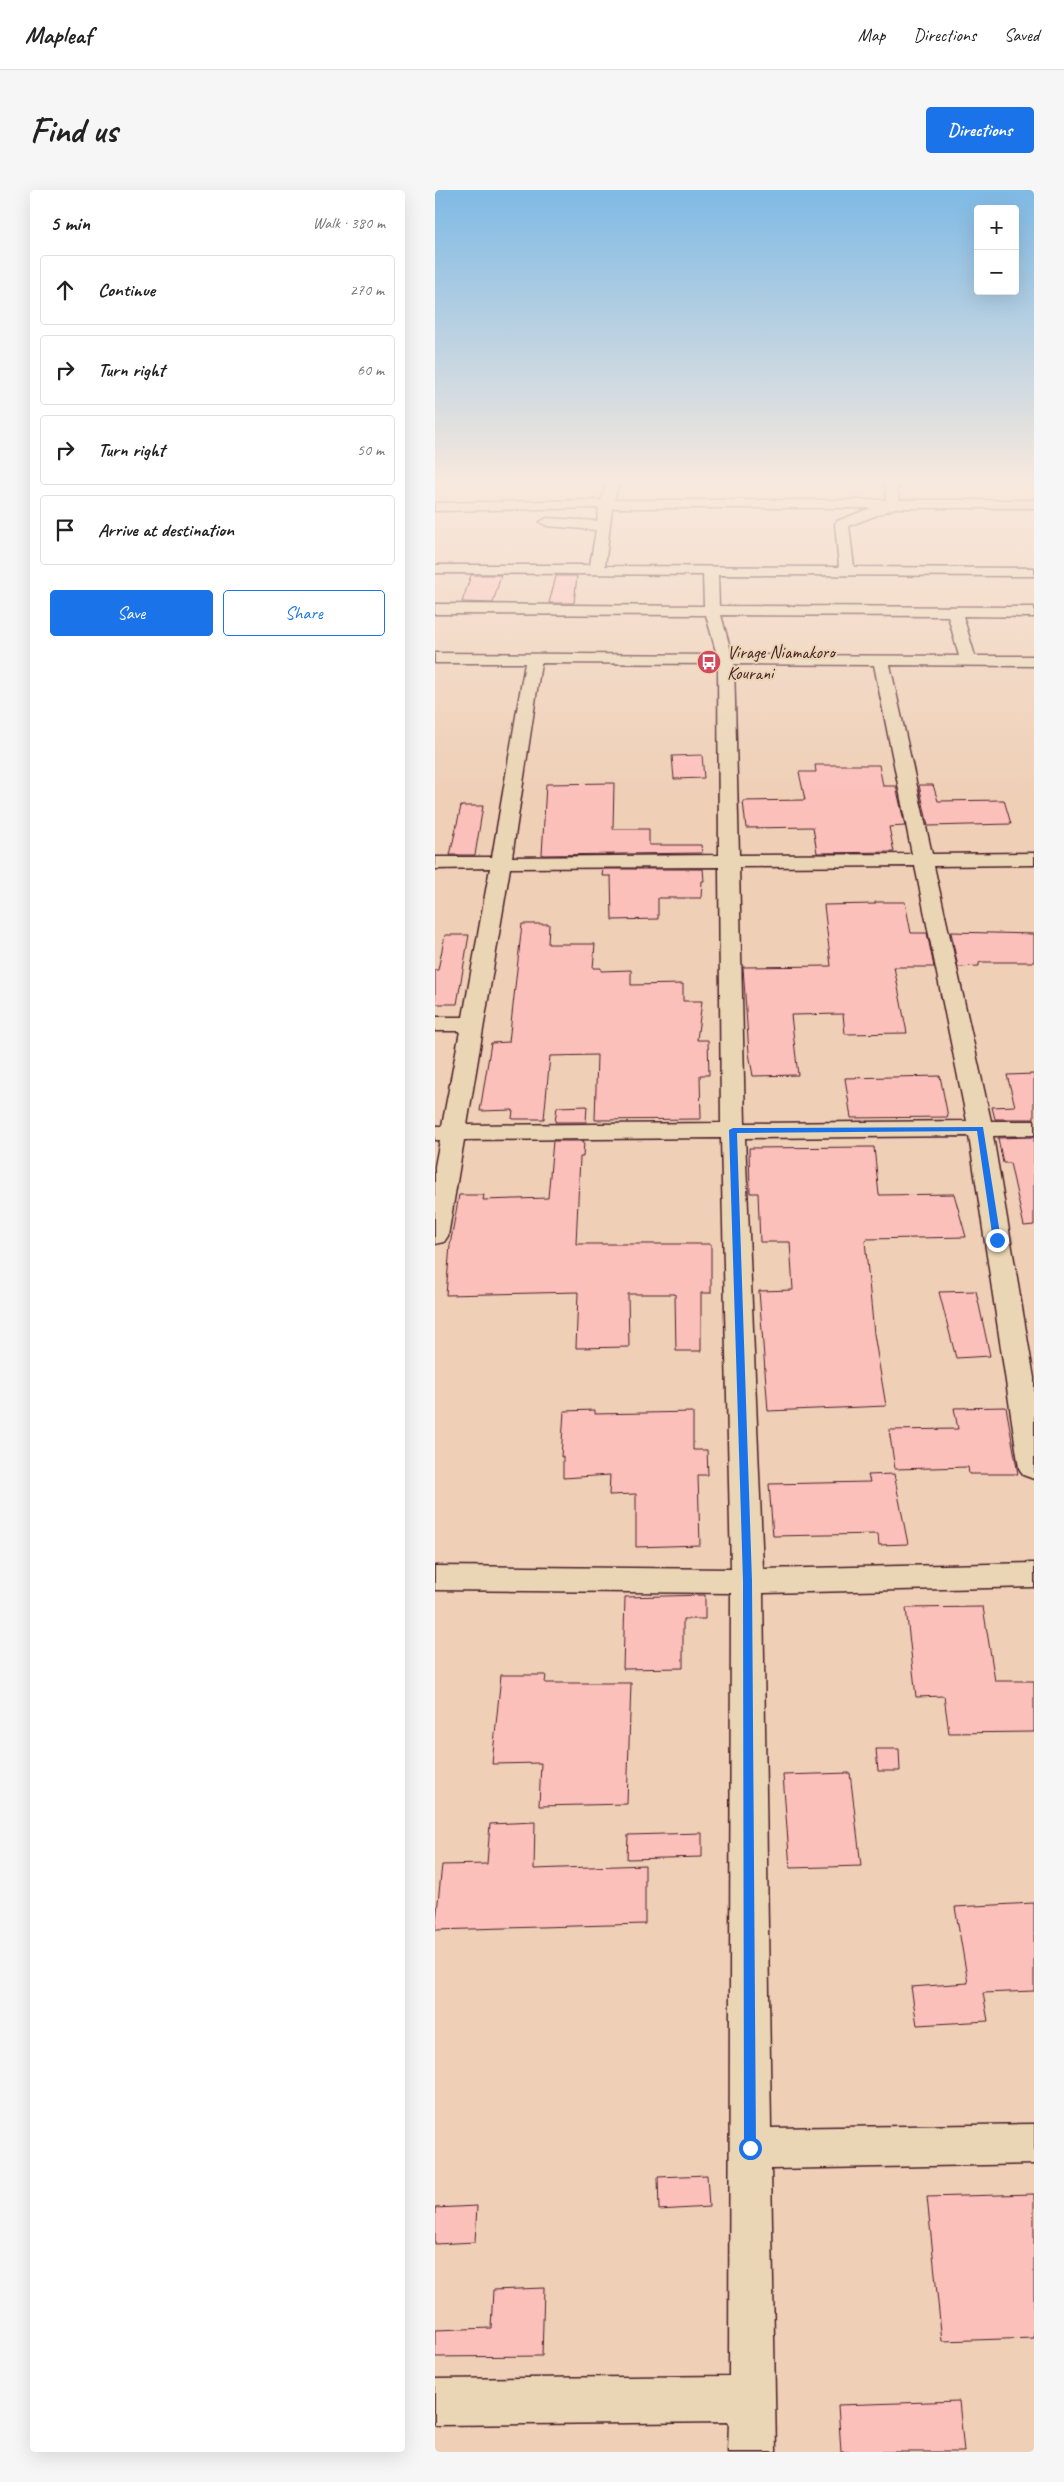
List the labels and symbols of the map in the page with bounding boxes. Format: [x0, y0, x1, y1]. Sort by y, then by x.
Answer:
place label: Virage Niamakoro Kourani [727, 641, 836, 684]
bus stop icon: Virage Niamakoro Kourani [696, 649, 722, 675]
route end [986, 1229, 1009, 1252]
route start [739, 2137, 762, 2160]

